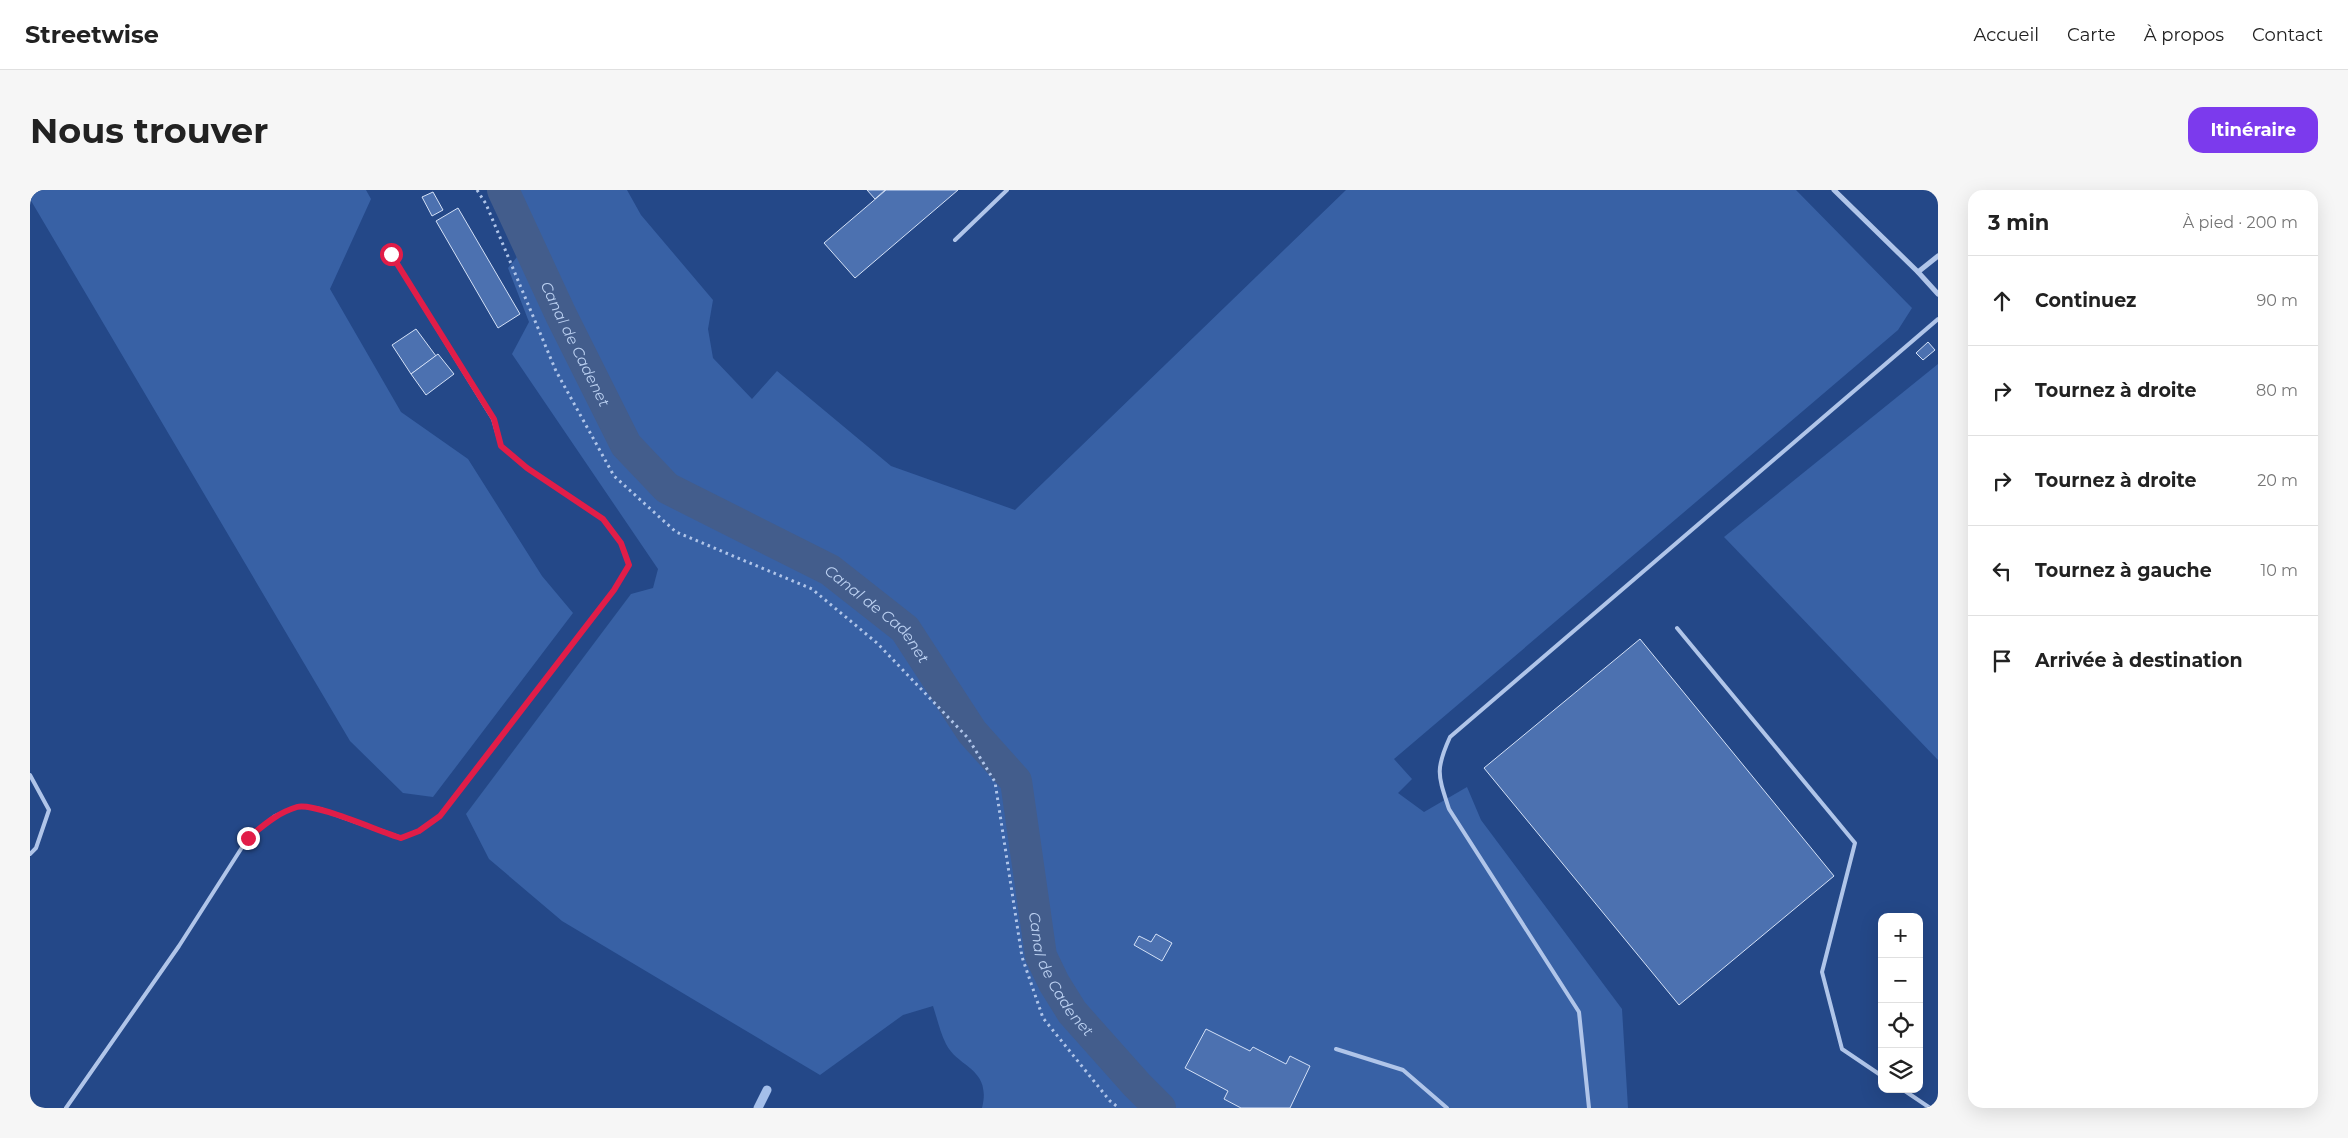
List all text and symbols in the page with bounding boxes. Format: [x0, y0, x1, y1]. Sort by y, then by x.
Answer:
text: Streetwise [25, 20, 159, 49]
text: Accueil [1974, 24, 2039, 46]
text: Carte [2067, 24, 2116, 46]
text: À propos [2144, 24, 2224, 46]
text: Contact [2252, 24, 2323, 46]
button: Itinéraire [2188, 107, 2318, 153]
text: Nous trouver [30, 109, 268, 152]
text: 3 min [1988, 210, 2049, 235]
text: À pied · 200 m [2183, 213, 2298, 232]
route start [380, 243, 403, 266]
water label: Canal de Cadenet [537, 278, 615, 409]
icon: ahead [1988, 287, 2016, 315]
text: Continuez [2035, 289, 2136, 312]
text: 90 m [2256, 291, 2298, 310]
icon: right [1988, 377, 2016, 405]
text: Tournez à droite [2035, 379, 2196, 402]
text: 80 m [2256, 381, 2298, 400]
icon: right [1988, 467, 2016, 495]
text: Tournez à droite [2035, 469, 2196, 492]
text: 20 m [2257, 471, 2298, 490]
icon: left [1988, 557, 2016, 585]
text: Tournez à gauche [2035, 559, 2212, 582]
water label: Canal de Cadenet [821, 560, 934, 666]
text: 10 m [2260, 561, 2298, 580]
icon: arrive [1988, 647, 2016, 675]
text: Arrivée à destination [2035, 649, 2243, 672]
route end [237, 827, 260, 850]
water label: Canal de Cadenet [1025, 911, 1098, 1040]
map controls [1878, 913, 1923, 1093]
button: + [1878, 913, 1923, 958]
button: − [1878, 958, 1923, 1003]
button: locate [1878, 1003, 1923, 1048]
button: layers [1878, 1048, 1923, 1093]

